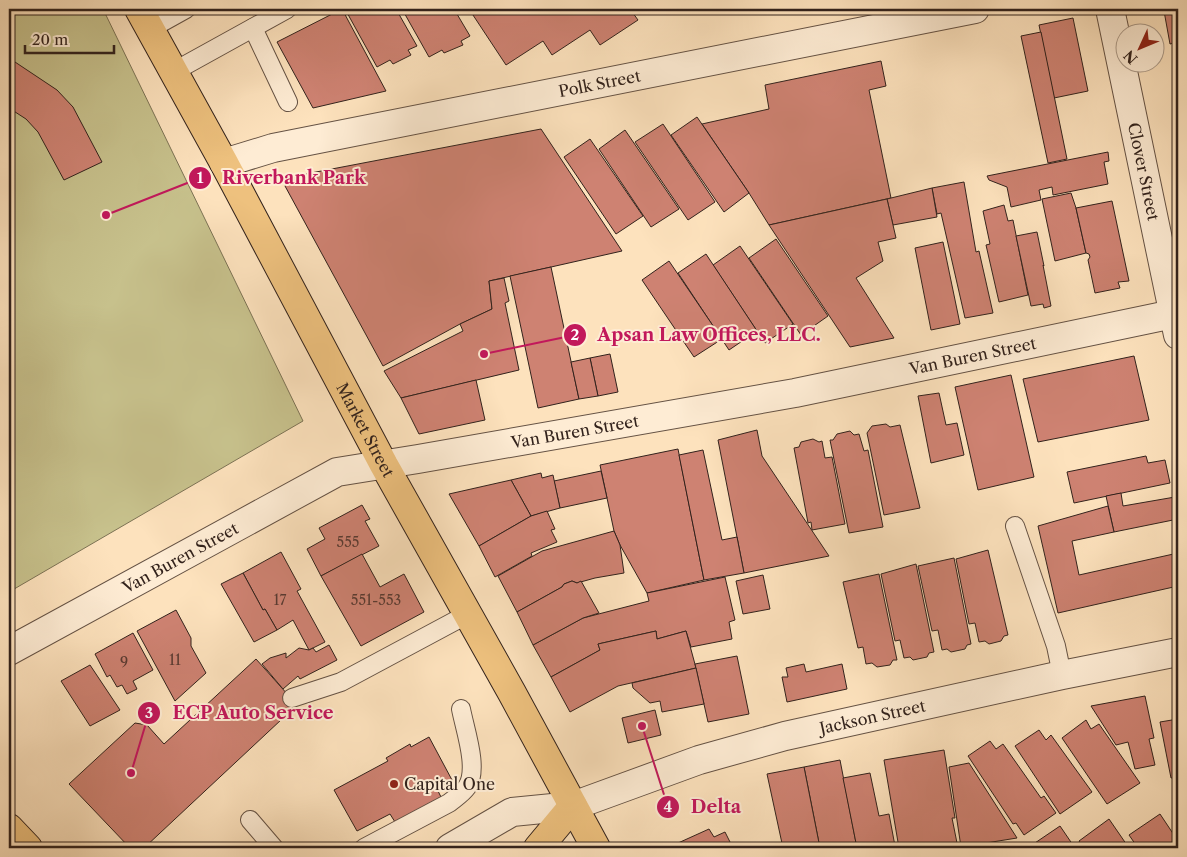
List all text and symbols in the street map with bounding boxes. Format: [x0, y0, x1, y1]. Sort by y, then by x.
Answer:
scale bar [25, 22, 114, 54]
north arrow [1114, 22, 1164, 72]
text: 20 m [32, 30, 68, 49]
text: N [1120, 46, 1141, 68]
street label: Polk Street [557, 65, 643, 101]
street label: Clover Street [1124, 121, 1164, 223]
callout: Riverbank Park [187, 161, 376, 194]
text: Riverbank Park [222, 167, 367, 189]
text: 1 [197, 168, 204, 187]
callout: Apsan Law Offices, LLC. [562, 318, 831, 351]
text: Apsan Law Offices, LLC. [596, 324, 821, 346]
text: 2 [571, 325, 580, 344]
street label: Van Buren Street [907, 333, 1038, 379]
street label: Market Street [332, 379, 399, 481]
street label: Van Buren Street [509, 410, 641, 453]
street label: Van Buren Street [118, 518, 242, 598]
house number: 555 [337, 533, 359, 551]
house number: 17 [274, 591, 286, 609]
house number: 551-553 [351, 591, 401, 609]
house number: 11 [169, 651, 181, 669]
house number: 9 [120, 653, 128, 671]
street label: Jackson Street [815, 695, 928, 739]
callout: ECP Auto Service [136, 696, 344, 729]
text: ECP Auto Service [172, 702, 334, 724]
text: 3 [145, 703, 153, 722]
place label: Capital One [404, 774, 495, 794]
marker: Capital One [388, 778, 400, 790]
callout: Delta [655, 791, 751, 824]
text: Delta [691, 796, 742, 818]
text: 4 [664, 797, 673, 816]

